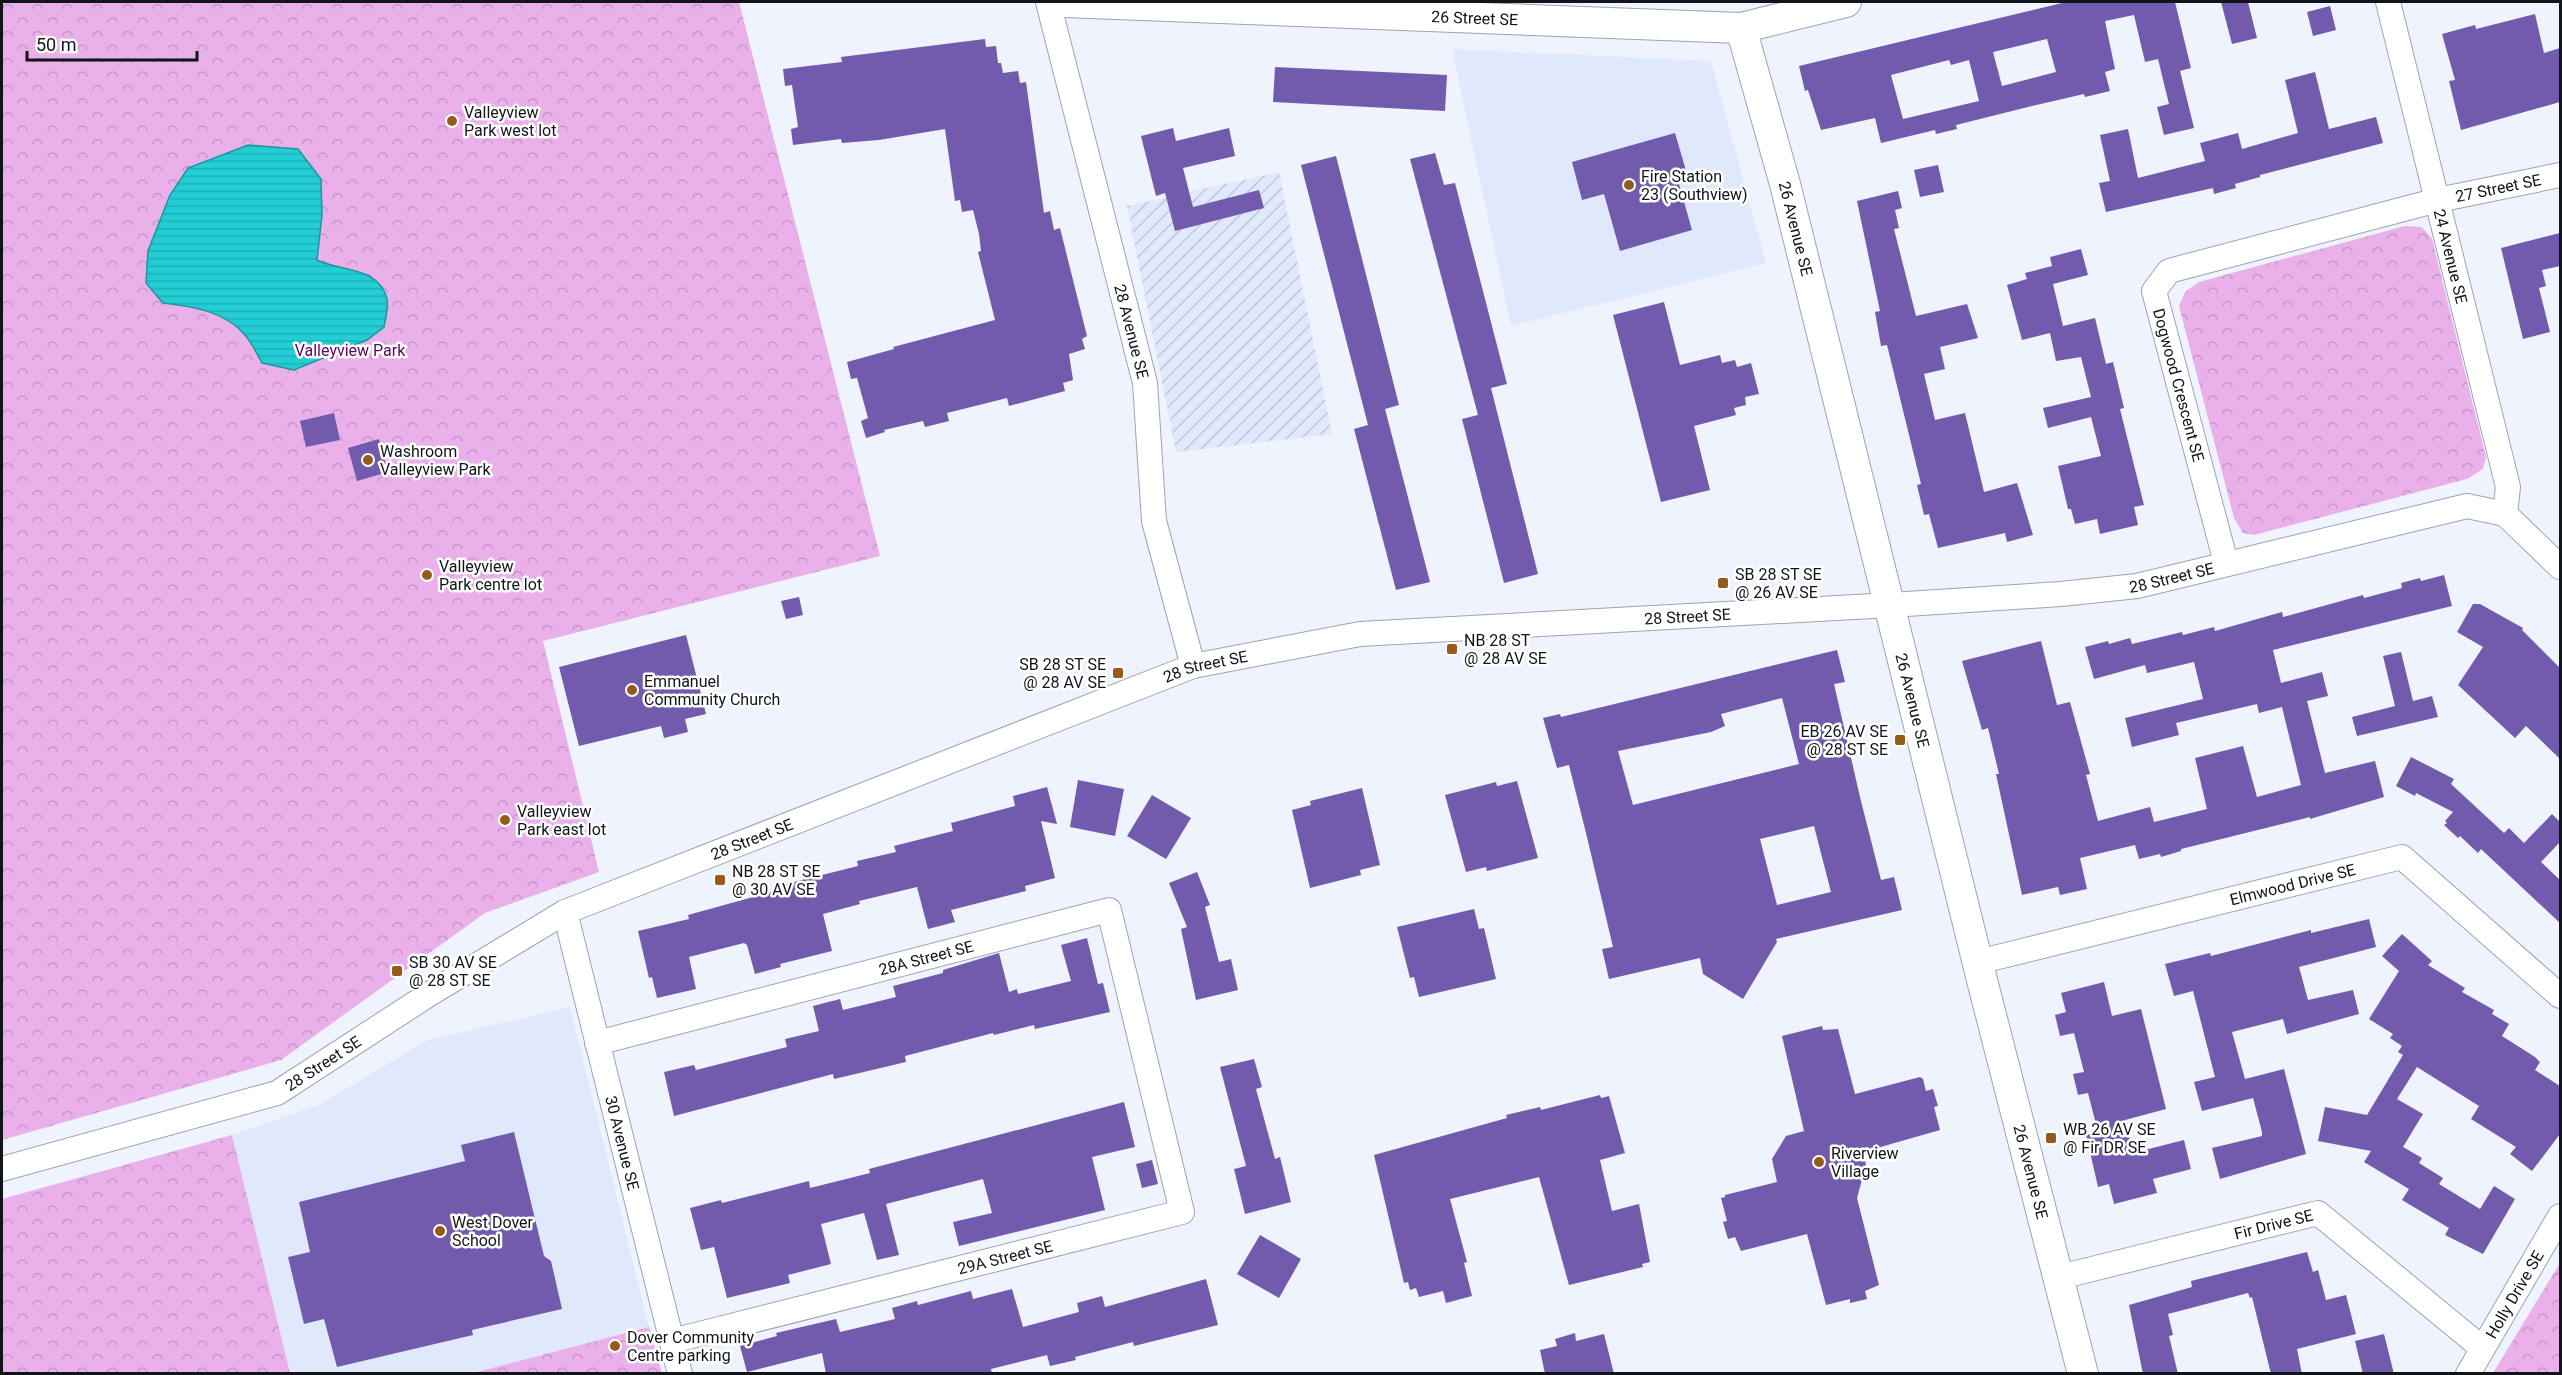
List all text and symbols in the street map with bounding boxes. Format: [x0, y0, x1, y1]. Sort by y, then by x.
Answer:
street label: 26 Street SE [1431, 7, 1518, 29]
scale bar [27, 24, 196, 62]
text: 50 m [36, 34, 76, 55]
place label: Valleyview Park west lot [464, 103, 556, 140]
marker: Valleyview Park west lot [445, 114, 459, 128]
place label: Fire Station 23 (Southview) [1641, 167, 1748, 204]
street label: 27 Street SE [2454, 170, 2543, 206]
marker: Fire Station 23 (Southview) [1622, 178, 1636, 192]
street label: 26 Avenue SE [1775, 179, 1816, 278]
street label: 24 Avenue SE [2430, 207, 2471, 306]
street label: 28 Avenue SE [1110, 282, 1153, 381]
street label: Dogwood Crescent SE [2149, 306, 2208, 464]
park label: Valleyview Park [295, 341, 406, 360]
place label: Washroom Valleyview Park [380, 442, 492, 479]
marker: Washroom Valleyview Park [361, 453, 375, 467]
place label: Valleyview Park centre lot [439, 557, 542, 594]
street label: 28 Street SE [2128, 559, 2216, 597]
place label: SB 28 ST SE @ 26 AV SE [1735, 565, 1822, 602]
marker: Valleyview Park centre lot [420, 568, 434, 582]
marker: SB 28 ST SE @ 26 AV SE [1716, 576, 1730, 590]
street label: 28 Street SE [1644, 605, 1731, 628]
place label: NB 28 ST @ 28 AV SE [1464, 631, 1547, 668]
marker: NB 28 ST @ 28 AV SE [1445, 642, 1459, 656]
street label: 28 Street SE [1161, 647, 1249, 687]
street label: 26 Avenue SE [1891, 651, 1933, 750]
place label: SB 28 ST SE @ 28 AV SE [1019, 655, 1106, 692]
marker: SB 28 ST SE @ 28 AV SE [1111, 666, 1125, 680]
place label: Emmanuel Community Church [644, 672, 780, 709]
marker: Emmanuel Community Church [625, 683, 639, 697]
place label: EB 26 AV SE @ 28 ST SE [1801, 722, 1888, 759]
marker: EB 26 AV SE @ 28 ST SE [1893, 733, 1907, 747]
place label: Valleyview Park east lot [517, 802, 606, 839]
marker: Valleyview Park east lot [498, 813, 512, 827]
street label: 28 Street SE [708, 815, 796, 864]
street label: Elmwood Drive SE [2228, 860, 2357, 909]
place label: NB 28 ST SE @ 30 AV SE [732, 862, 821, 899]
marker: NB 28 ST SE @ 30 AV SE [713, 873, 727, 887]
street label: 28A Street SE [877, 937, 976, 979]
place label: SB 30 AV SE @ 28 ST SE [409, 953, 497, 990]
marker: SB 30 AV SE @ 28 ST SE [390, 964, 404, 978]
street label: 28 Street SE [282, 1032, 365, 1095]
street label: 30 Avenue SE [601, 1094, 643, 1192]
place label: WB 26 AV SE @ Fir DR SE [2063, 1120, 2156, 1157]
street label: 26 Avenue SE [2009, 1123, 2052, 1221]
marker: WB 26 AV SE @ Fir DR SE [2044, 1131, 2058, 1145]
place label: Riverview Village [1831, 1144, 1899, 1181]
marker: Riverview Village [1812, 1155, 1826, 1169]
street label: Fir Drive SE [2232, 1206, 2315, 1243]
place label: West Dover School [452, 1213, 534, 1250]
marker: West Dover School [433, 1224, 447, 1238]
street label: 29A Street SE [956, 1237, 1055, 1278]
street label: Holly Drive SE [2482, 1247, 2548, 1342]
place label: Dover Community Centre parking [627, 1328, 754, 1365]
marker: Dover Community Centre parking [608, 1339, 622, 1353]

